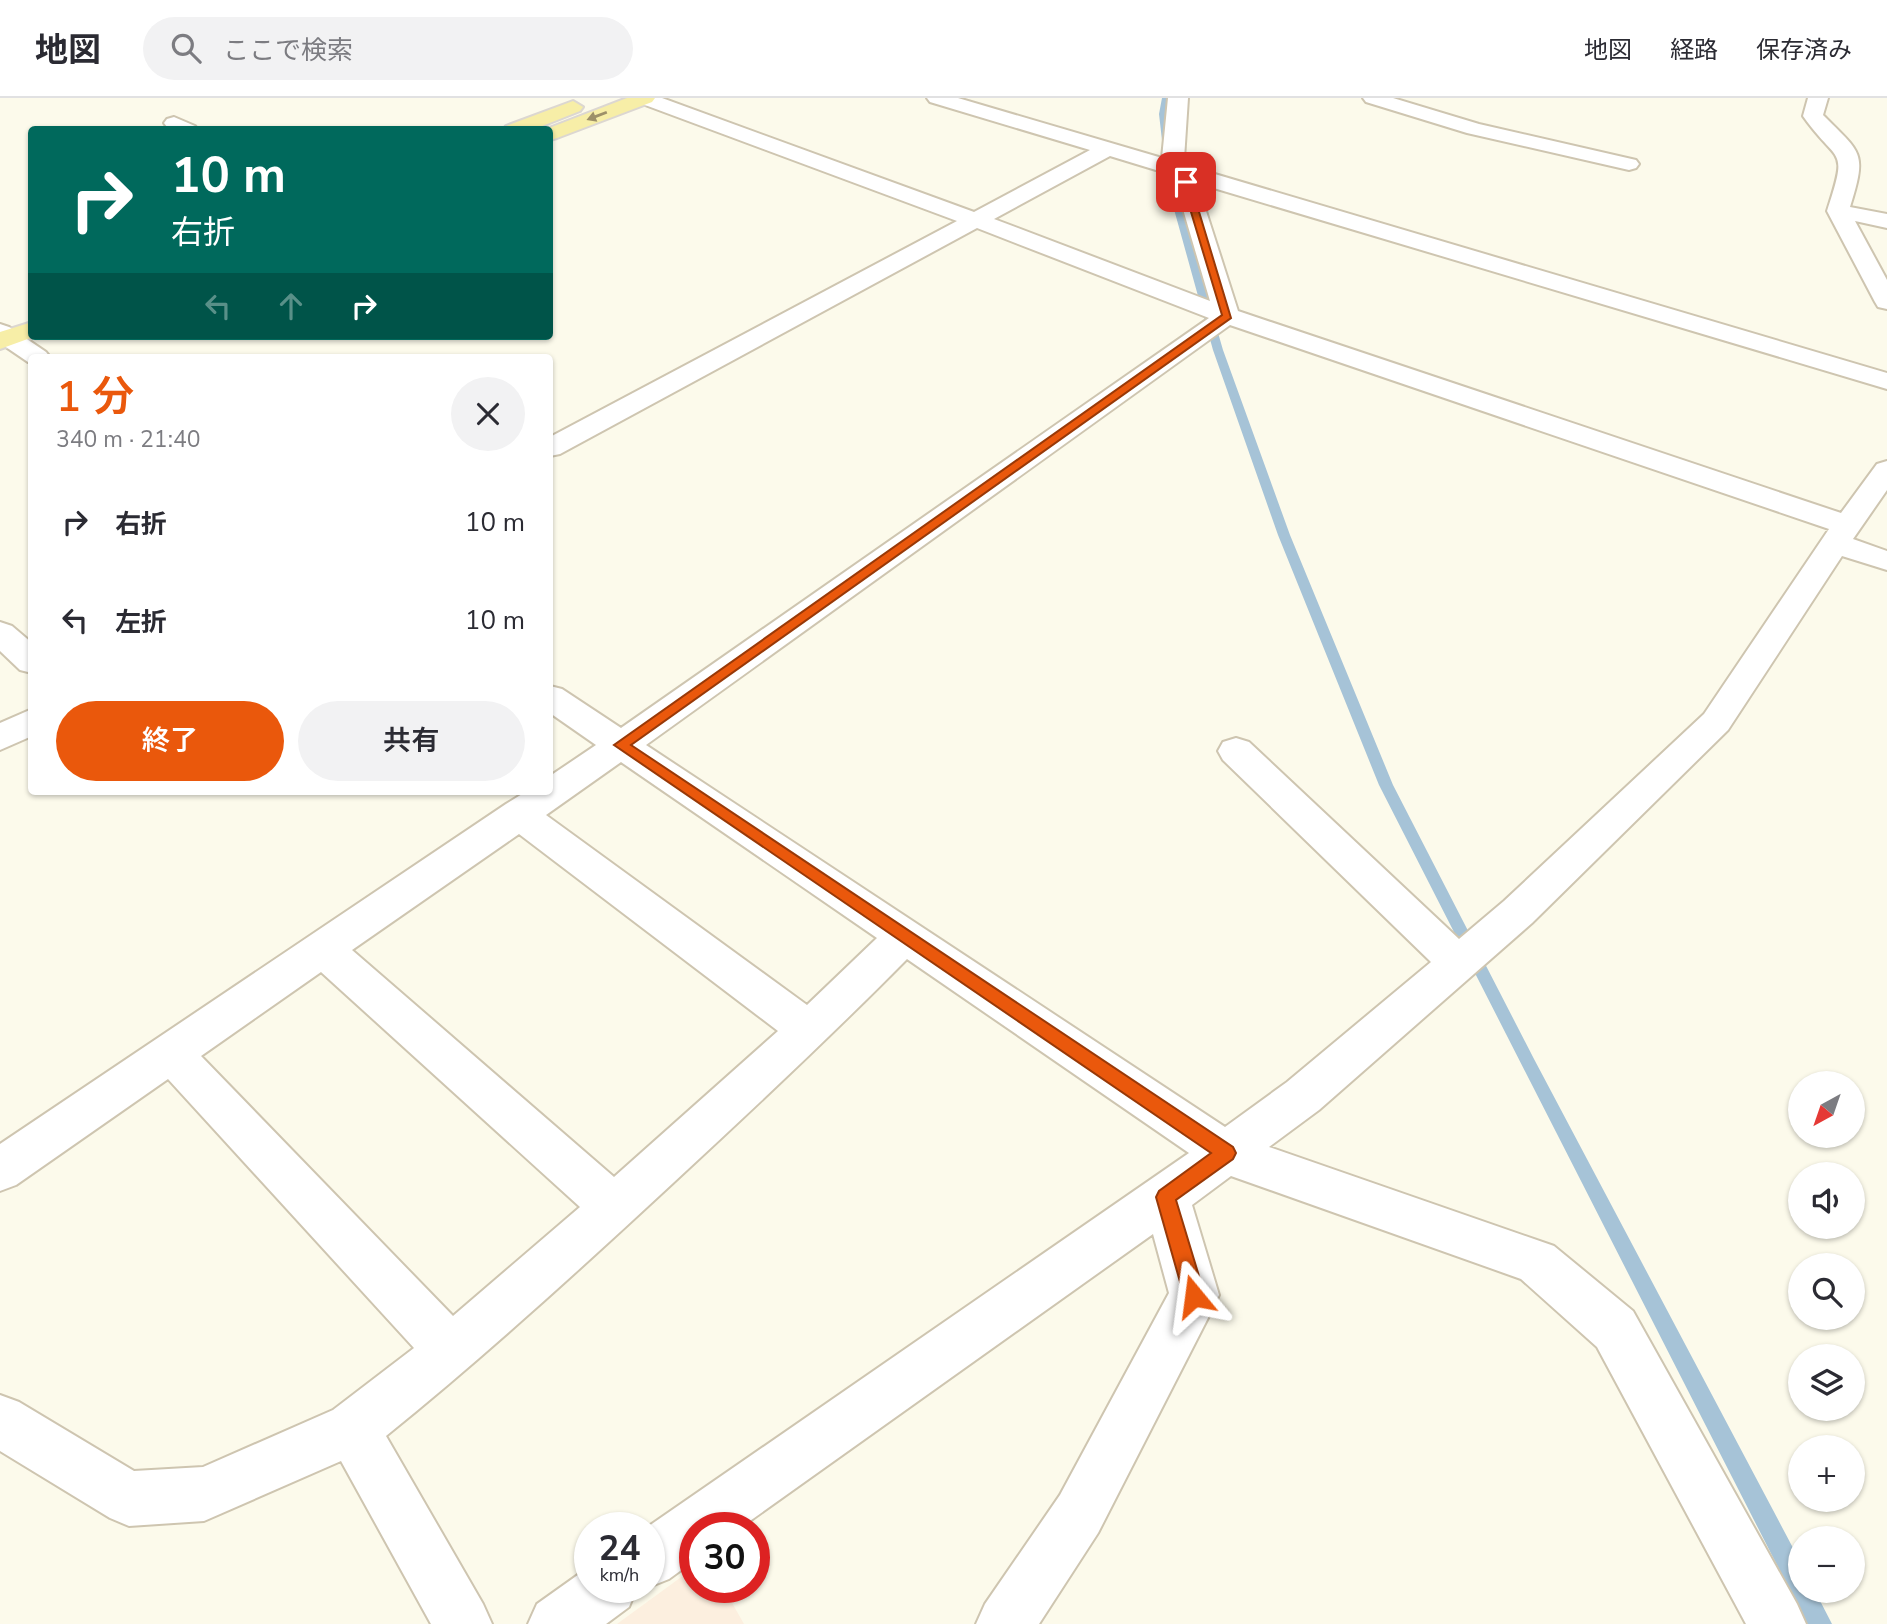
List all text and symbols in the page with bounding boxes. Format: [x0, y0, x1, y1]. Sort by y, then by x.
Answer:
search box [143, 17, 633, 80]
text: 地図 [35, 28, 101, 73]
icon: search [167, 29, 205, 67]
text: ここで検索 [223, 33, 353, 68]
text: 地図 [1584, 34, 1632, 66]
text: 経路 [1670, 34, 1718, 66]
text: 保存済み [1756, 34, 1852, 66]
one-way arrow [587, 111, 608, 122]
text: 10 m [171, 142, 286, 209]
pin [1156, 152, 1216, 212]
icon: right [56, 154, 147, 245]
icon: arrive [1167, 163, 1205, 201]
text: 右折 [171, 211, 235, 254]
icon: left [199, 287, 237, 325]
icon: ahead [272, 287, 310, 325]
icon: right [345, 287, 383, 325]
text: 1 分 [56, 369, 134, 426]
button: close [451, 377, 525, 451]
text: 340 m · 21:40 [56, 424, 201, 455]
icon: right [56, 503, 94, 541]
text: 10 m [465, 505, 525, 540]
text: 右折 [115, 507, 167, 542]
icon: left [56, 601, 94, 639]
text: 10 m [465, 603, 525, 638]
text: 左折 [115, 605, 167, 640]
button: 終了 [56, 701, 284, 781]
button: 共有 [298, 701, 525, 781]
north arrow [1788, 1071, 1866, 1148]
map controls [1788, 1071, 1865, 1603]
button: sound [1788, 1162, 1865, 1239]
button: search [1788, 1253, 1865, 1330]
position arrow [1157, 1259, 1231, 1333]
button: layers [1788, 1344, 1865, 1421]
button: + [1788, 1435, 1865, 1512]
speed limit sign: 30 [679, 1512, 770, 1603]
text: 24 [598, 1525, 641, 1572]
button: − [1788, 1526, 1865, 1603]
text: km/h [600, 1563, 639, 1587]

